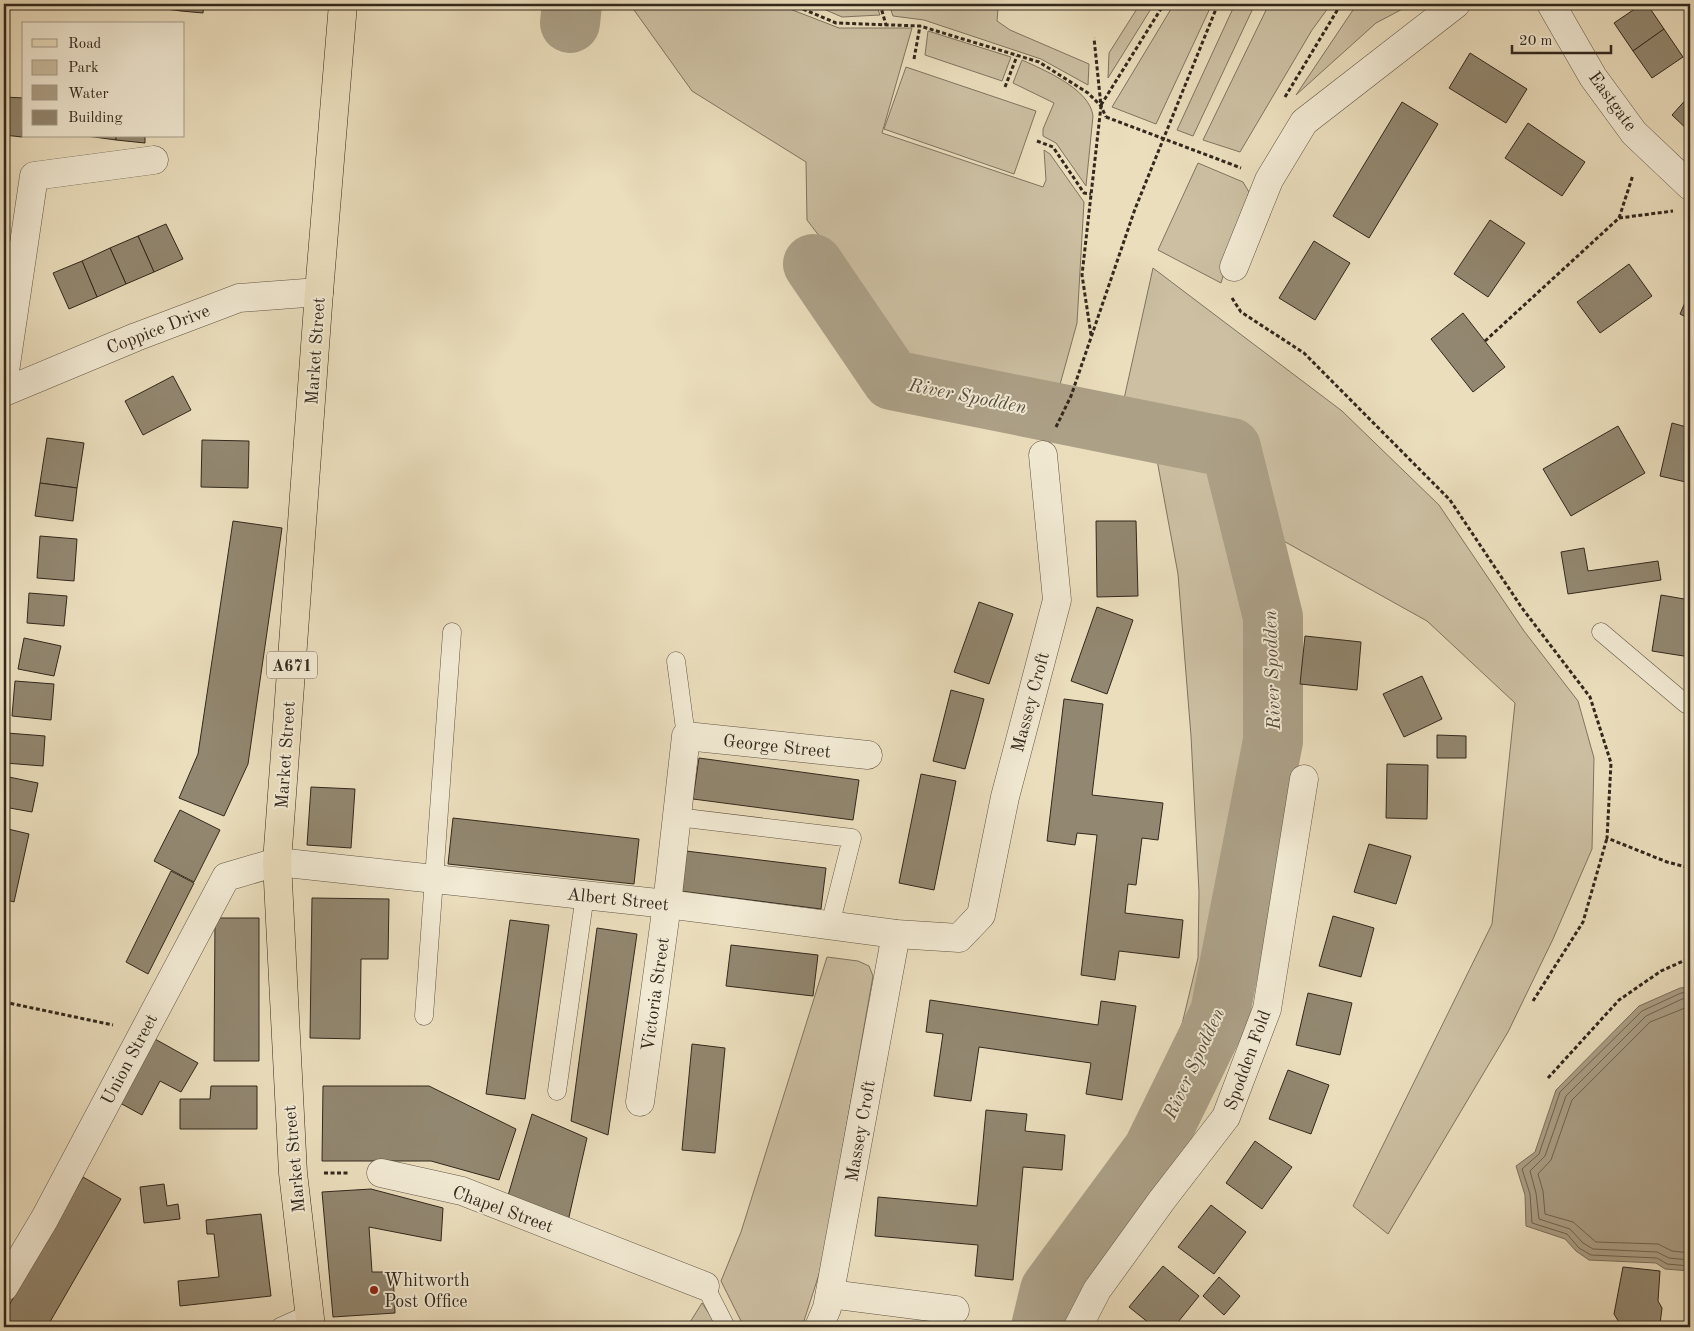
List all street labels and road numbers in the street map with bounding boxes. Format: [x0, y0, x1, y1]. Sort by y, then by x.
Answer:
street label: Eastgate [1585, 69, 1640, 135]
street label: Market Street [303, 297, 329, 406]
street label: Coppice Drive [104, 302, 212, 358]
street label: Massey Croft [1009, 650, 1053, 754]
road number: A671 [267, 652, 317, 678]
street label: Market Street [273, 701, 299, 810]
street label: George Street [722, 732, 832, 762]
street label: Albert Street [566, 886, 670, 914]
street label: Victoria Street [639, 936, 673, 1052]
street label: Spodden Fold [1221, 1008, 1274, 1113]
street label: Union Street [98, 1011, 161, 1108]
street label: Massey Croft [843, 1079, 879, 1183]
street label: Market Street [281, 1104, 309, 1214]
street label: Chapel Street [450, 1183, 556, 1237]

